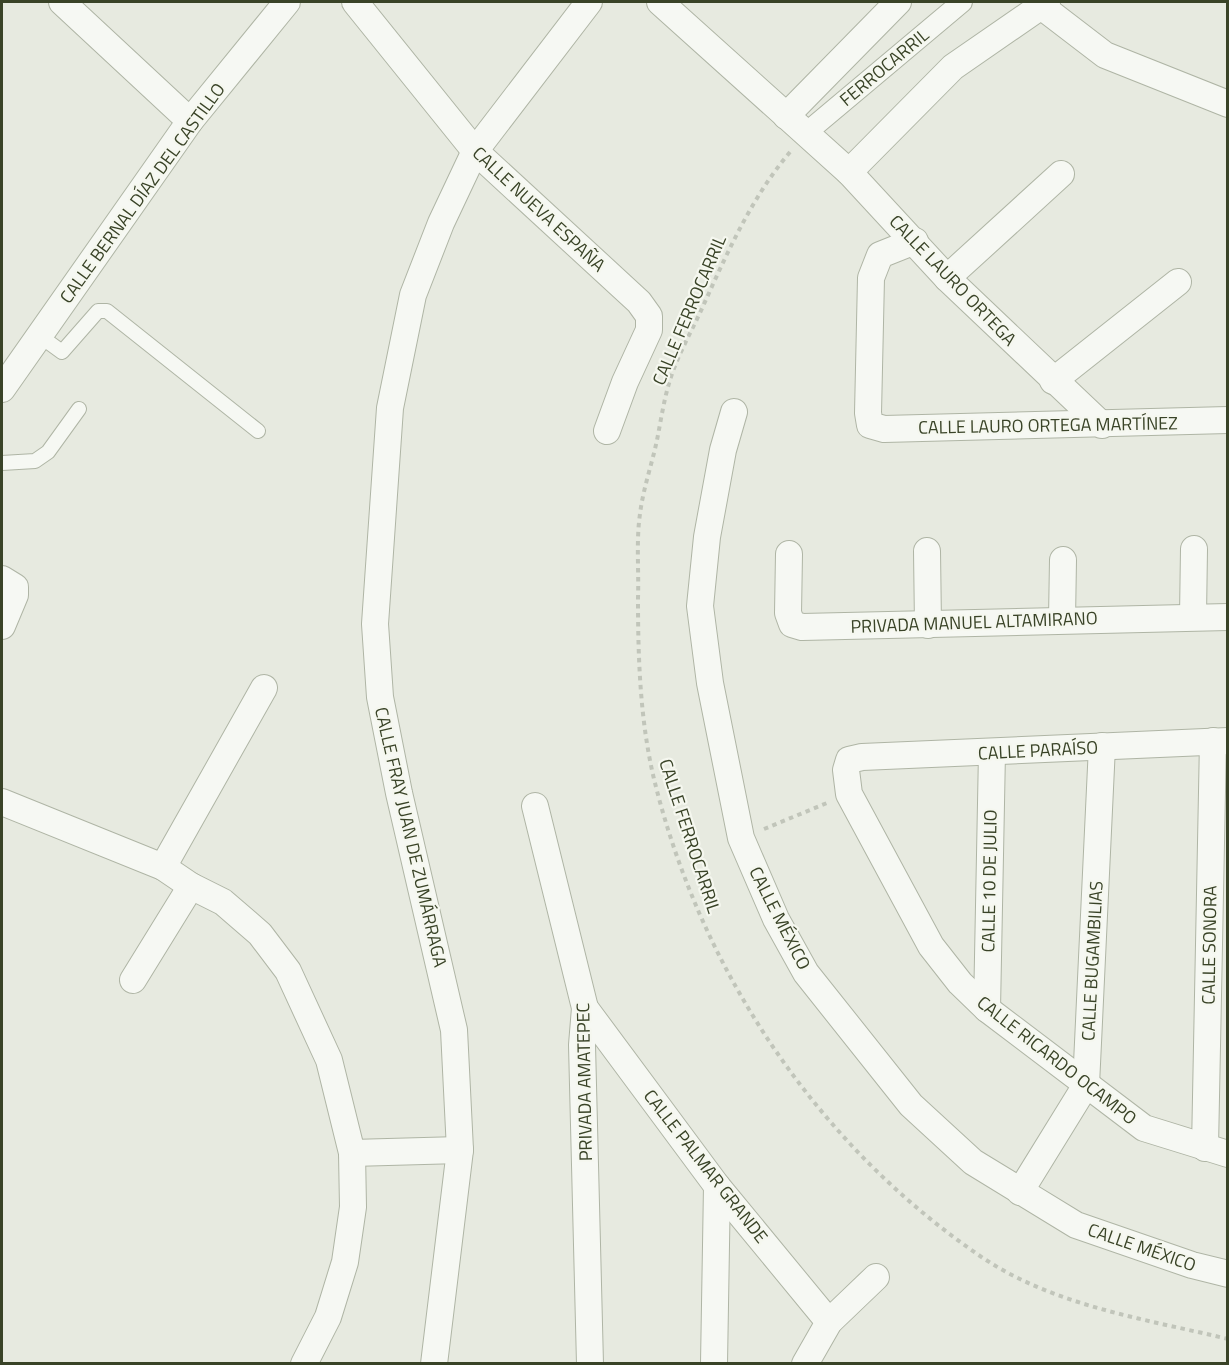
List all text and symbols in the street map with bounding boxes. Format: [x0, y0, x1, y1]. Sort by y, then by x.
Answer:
street label: FERROCARRIL [833, 21, 935, 112]
street label: CALLE BERNAL DÍAZ DEL CASTILLO [53, 77, 231, 309]
street label: CALLE NUEVA ESPAÑA [466, 140, 612, 278]
street label: CALLE LAURO ORTEGA [883, 208, 1023, 352]
street label: CALLE FERROCARRIL [645, 230, 733, 389]
street label: CALLE LAURO ORTEGA MARTÍNEZ [918, 409, 1178, 441]
street label: PRIVADA MANUEL ALTAMIRANO [850, 604, 1098, 640]
street label: CALLE FRAY JUAN DE ZUMÁRRAGA [368, 704, 454, 970]
street label: CALLE PARAÍSO [977, 733, 1099, 767]
street label: CALLE FERROCARRIL [652, 755, 728, 917]
street label: CALLE 10 DE JULIO [974, 809, 1004, 953]
street label: CALLE MÉXICO [742, 862, 818, 974]
street label: CALLE BUGAMBILIAS [1074, 880, 1110, 1042]
street label: CALLE SONORA [1194, 885, 1224, 1005]
street label: CALLE RICARDO OCAMPO [971, 989, 1143, 1131]
street label: PRIVADA AMATEPEC [569, 1002, 599, 1161]
street label: CALLE PALMAR GRANDE [637, 1083, 775, 1249]
street label: CALLE MÉXICO [1084, 1216, 1200, 1278]

